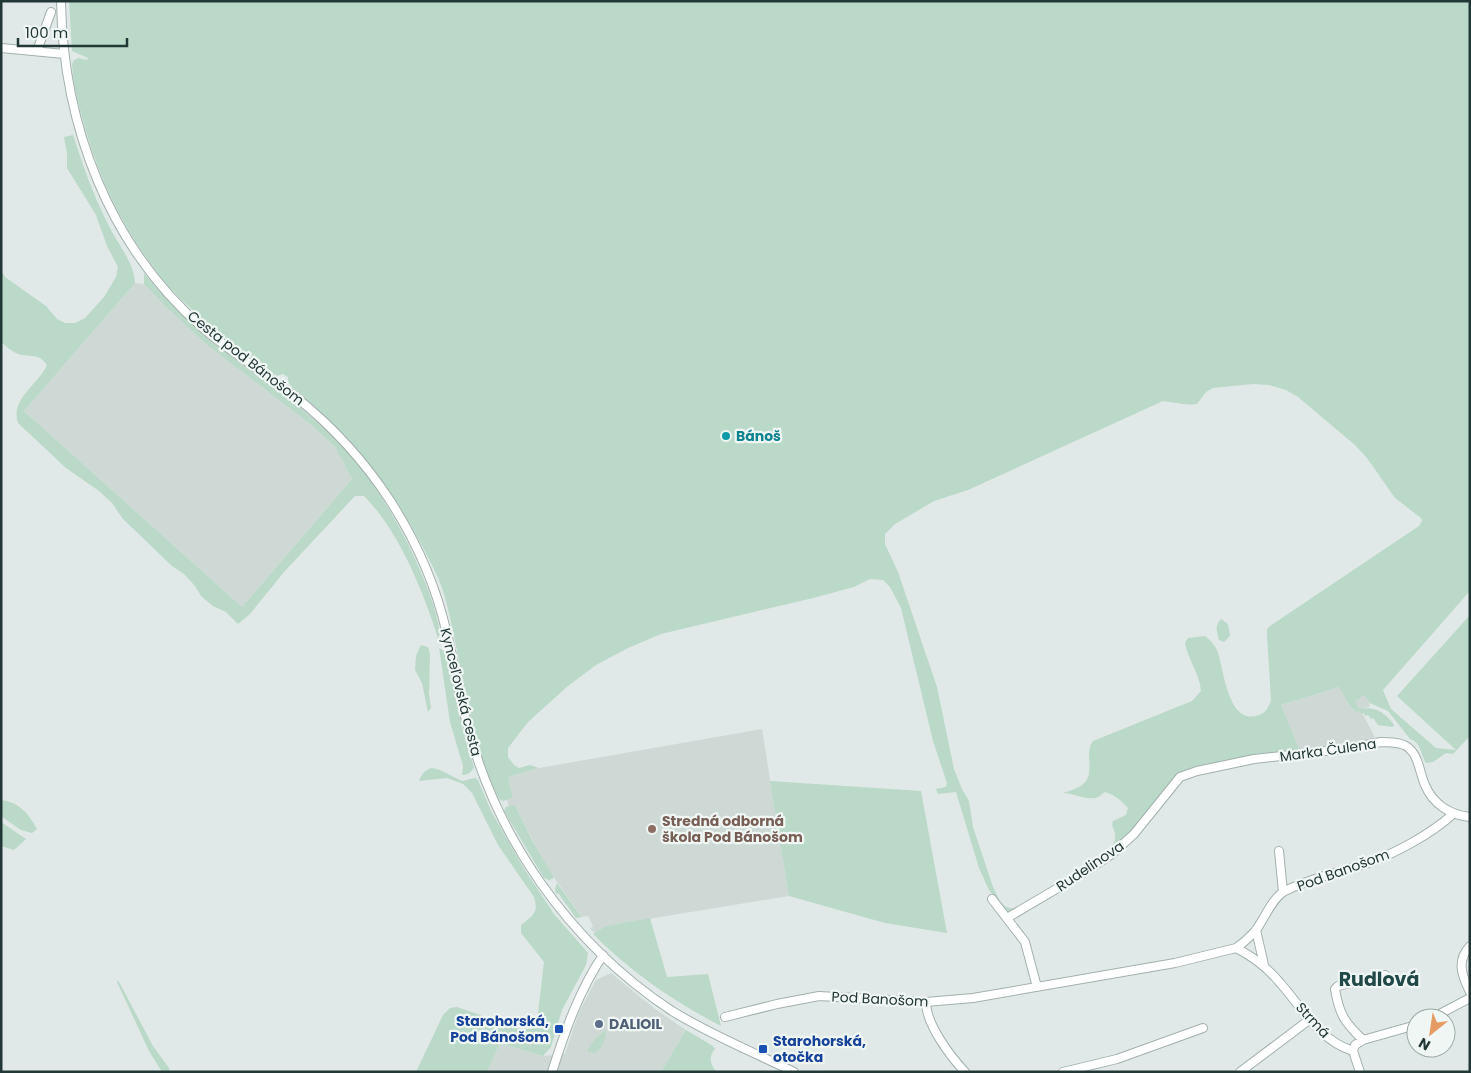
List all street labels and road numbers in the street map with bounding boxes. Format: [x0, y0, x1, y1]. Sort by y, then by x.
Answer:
street label: Cesta pod Bánošom [183, 306, 309, 410]
street label: Kynceľovská cesta [435, 626, 487, 758]
street label: Marka Čulena [1278, 733, 1378, 767]
street label: Rudelinova [1052, 836, 1128, 896]
street label: Pod Banošom [1294, 844, 1392, 896]
street label: Pod Banošom [831, 986, 929, 1012]
street label: Strmá [1291, 998, 1335, 1042]

